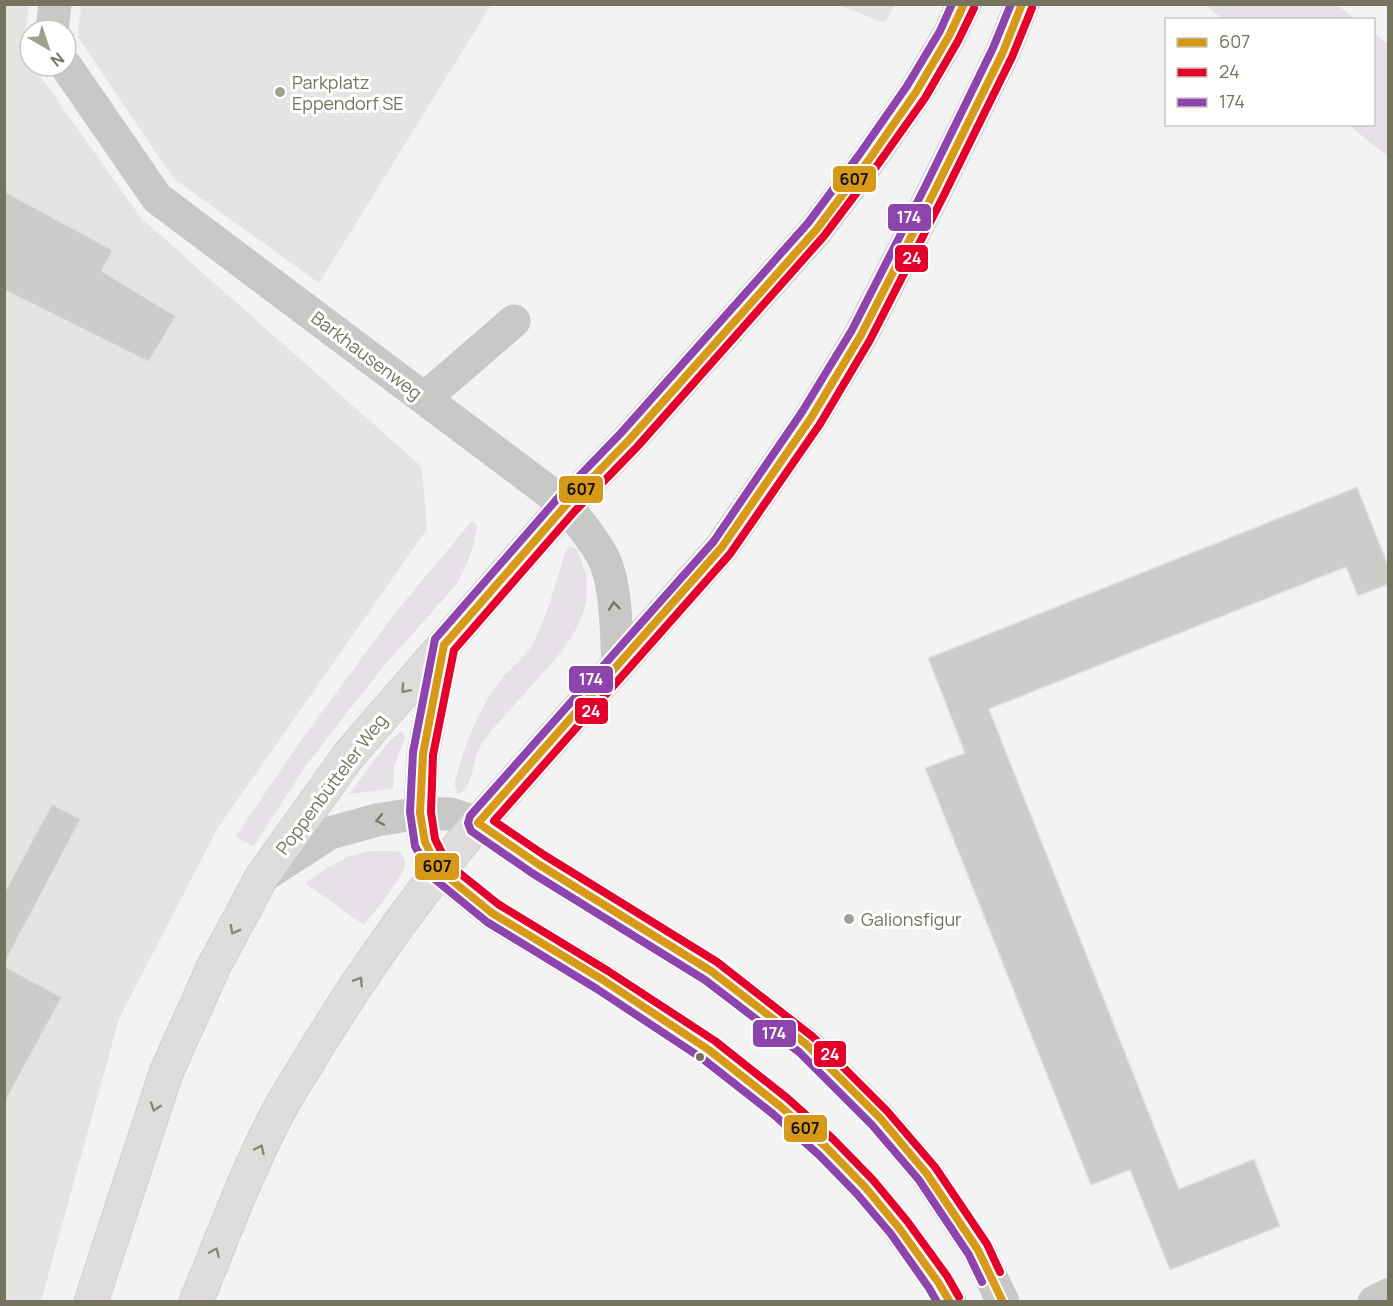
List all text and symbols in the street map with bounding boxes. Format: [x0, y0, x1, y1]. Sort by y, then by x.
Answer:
north arrow [18, 18, 78, 78]
legend [1165, 18, 1375, 126]
text: 607 [1219, 29, 1250, 53]
text: N [46, 47, 69, 72]
text: 24 [1219, 59, 1240, 83]
place label: Parkplatz Eppendorf SE [292, 70, 404, 115]
marker: Parkplatz Eppendorf SE [273, 85, 287, 99]
text: 174 [1219, 89, 1245, 113]
line badge: 607 [832, 165, 877, 193]
text: 607 [839, 168, 869, 190]
line badge: 174 [887, 203, 932, 232]
text: 174 [897, 206, 921, 228]
line badge: 24 [894, 244, 929, 273]
text: 24 [903, 247, 921, 269]
street label: Barkhausenweg [307, 305, 427, 405]
line badge: 607 [558, 475, 604, 504]
text: 607 [566, 478, 596, 500]
one-way arrow [608, 602, 621, 611]
line badge: 174 [568, 665, 614, 694]
text: 174 [579, 668, 603, 690]
one-way arrow [401, 683, 412, 693]
line badge: 24 [574, 697, 609, 725]
text: 24 [582, 700, 600, 722]
street label: Poppenbütteler Weg [270, 709, 392, 859]
one-way arrow [375, 813, 385, 826]
line badge: 607 [414, 852, 460, 881]
text: 607 [422, 855, 452, 877]
place label: Galionsfigur [861, 907, 962, 931]
marker: Galionsfigur [842, 912, 856, 926]
one-way arrow [230, 923, 241, 934]
one-way arrow [352, 977, 363, 988]
line badge: 174 [752, 1019, 797, 1048]
text: 174 [762, 1022, 786, 1044]
line badge: 24 [813, 1040, 847, 1068]
text: 24 [821, 1043, 839, 1065]
unlabelled marker [694, 1051, 706, 1063]
one-way arrow [149, 1101, 162, 1112]
line badge: 607 [783, 1114, 828, 1143]
text: 607 [790, 1117, 820, 1139]
one-way arrow [253, 1145, 265, 1156]
one-way arrow [208, 1247, 221, 1258]

